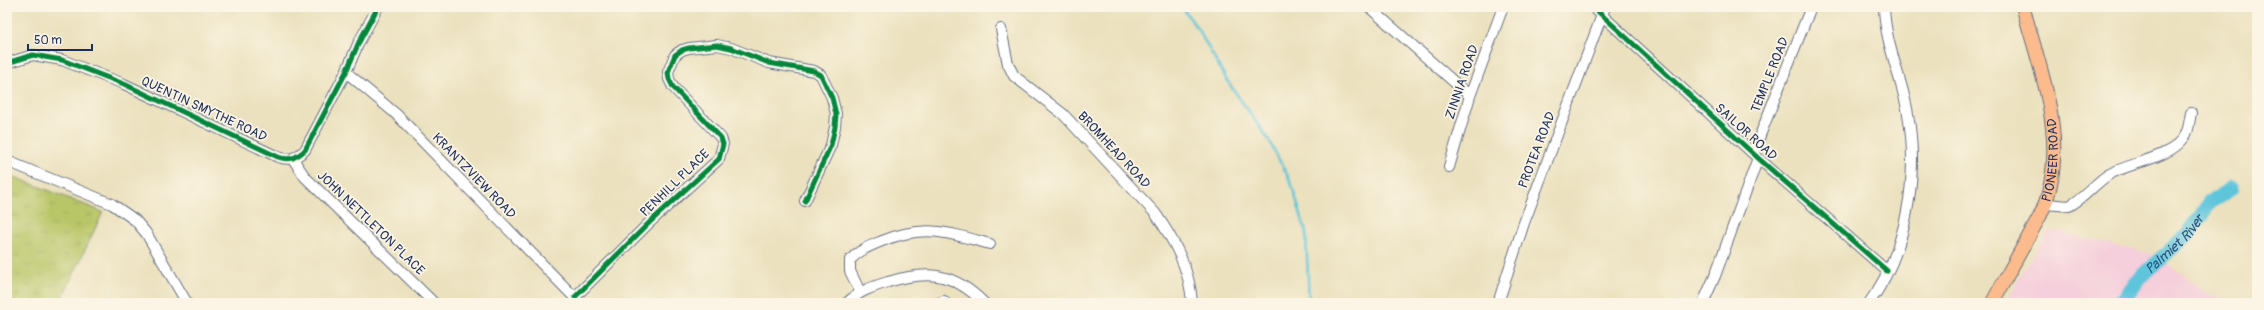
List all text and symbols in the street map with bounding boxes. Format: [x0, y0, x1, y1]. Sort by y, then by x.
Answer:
scale bar [28, 26, 92, 52]
text: 50 m [34, 33, 62, 48]
street label: TEMPLE ROAD [1748, 35, 1792, 115]
street label: ZINNIA ROAD [1442, 43, 1482, 121]
street label: QUENTIN SMYTHE ROAD [139, 73, 269, 145]
street label: SAILOR ROAD [1712, 100, 1780, 164]
street label: BROMHEAD ROAD [1074, 108, 1154, 192]
street label: PROTEA ROAD [1515, 110, 1559, 190]
street label: PIONEER ROAD [2038, 117, 2062, 204]
street label: KRANTZVIEW ROAD [429, 130, 519, 222]
street label: PENHILL PLACE [637, 146, 713, 220]
street label: JOHN NETTLETON PLACE [314, 168, 428, 279]
water label: Palmiet River [2141, 210, 2208, 277]

